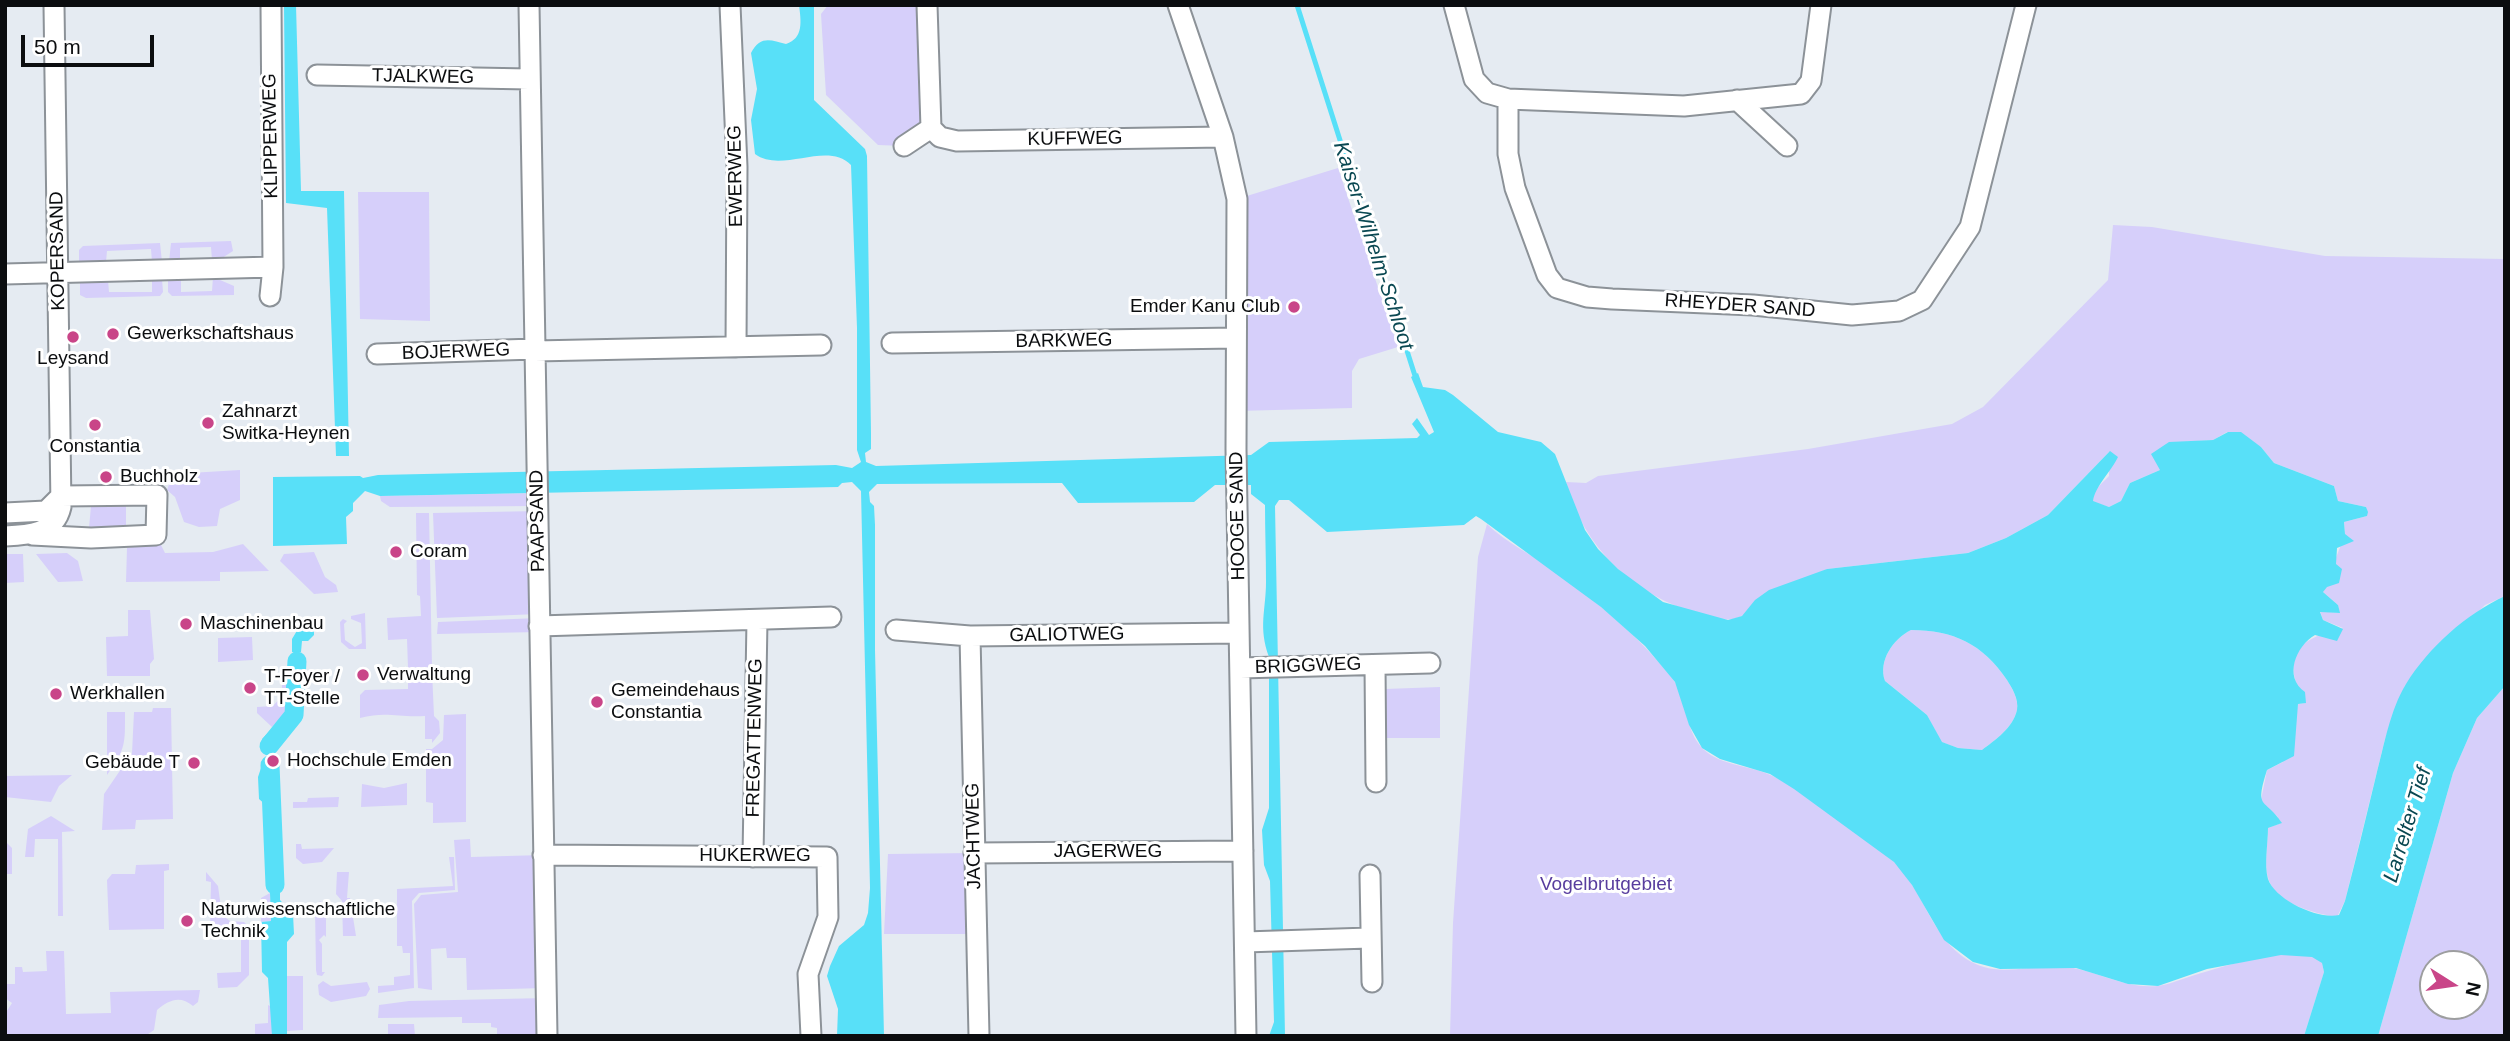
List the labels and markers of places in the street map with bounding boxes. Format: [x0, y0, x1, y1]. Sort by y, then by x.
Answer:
place label: Emder Kanu Club [1130, 296, 1280, 318]
marker: Emder Kanu Club [1286, 299, 1302, 315]
place label: Gewerkschaftshaus [127, 323, 294, 345]
marker: Gewerkschaftshaus [105, 326, 121, 342]
marker: Leysand [65, 329, 81, 345]
place label: Leysand [37, 348, 109, 370]
place label: Zahnarzt Switka-Heynen [222, 401, 350, 445]
marker: Zahnarzt Switka-Heynen [200, 415, 216, 431]
marker: Constantia [87, 417, 103, 433]
place label: Constantia [50, 436, 140, 458]
place label: Buchholz [120, 466, 198, 488]
marker: Buchholz [98, 469, 114, 485]
place label: Coram [410, 541, 467, 563]
marker: Coram [388, 544, 404, 560]
place label: Maschinenbau [200, 613, 324, 635]
marker: Maschinenbau [178, 616, 194, 632]
place label: Verwaltung [377, 664, 471, 686]
place label: T-Foyer / TT-Stelle [264, 666, 340, 710]
marker: Verwaltung [355, 667, 371, 683]
marker: T-Foyer / TT-Stelle [242, 680, 258, 696]
place label: Gemeindehaus Constantia [611, 680, 740, 724]
place label: Werkhallen [70, 683, 165, 705]
marker: Werkhallen [48, 686, 64, 702]
marker: Gemeindehaus Constantia [589, 694, 605, 710]
place label: Hochschule Emden [287, 750, 452, 772]
place label: Gebäude T [85, 752, 180, 774]
marker: Hochschule Emden [265, 753, 281, 769]
marker: Gebäude T [186, 755, 202, 771]
place label: Naturwissenschaftliche Technik [201, 899, 395, 943]
marker: Naturwissenschaftliche Technik [179, 913, 195, 929]

